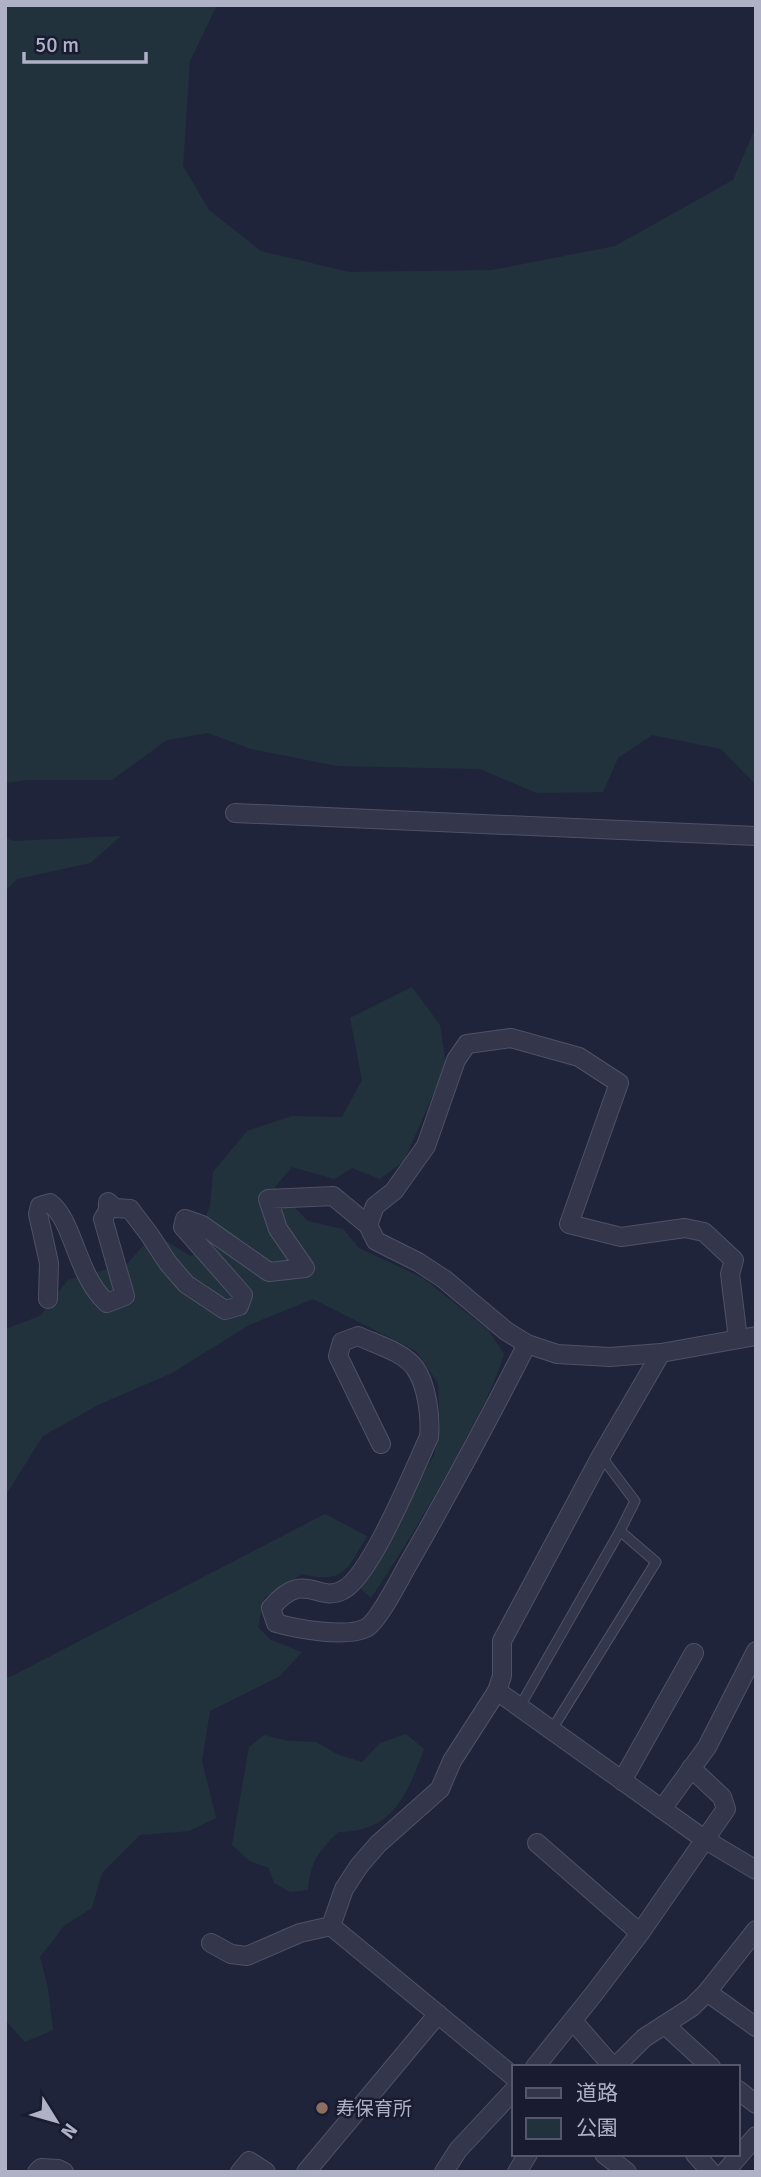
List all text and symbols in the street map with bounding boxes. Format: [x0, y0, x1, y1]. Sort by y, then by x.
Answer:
scale bar [24, 21, 147, 65]
text: 50 m [35, 32, 79, 58]
legend [512, 2065, 740, 2156]
text: 道路 [576, 2080, 618, 2106]
north arrow [21, 2086, 91, 2156]
place label: 寿保育所 [336, 2097, 412, 2121]
marker: 寿保育所 [314, 2100, 330, 2116]
text: 公園 [576, 2115, 618, 2141]
text: N [55, 2118, 82, 2143]

